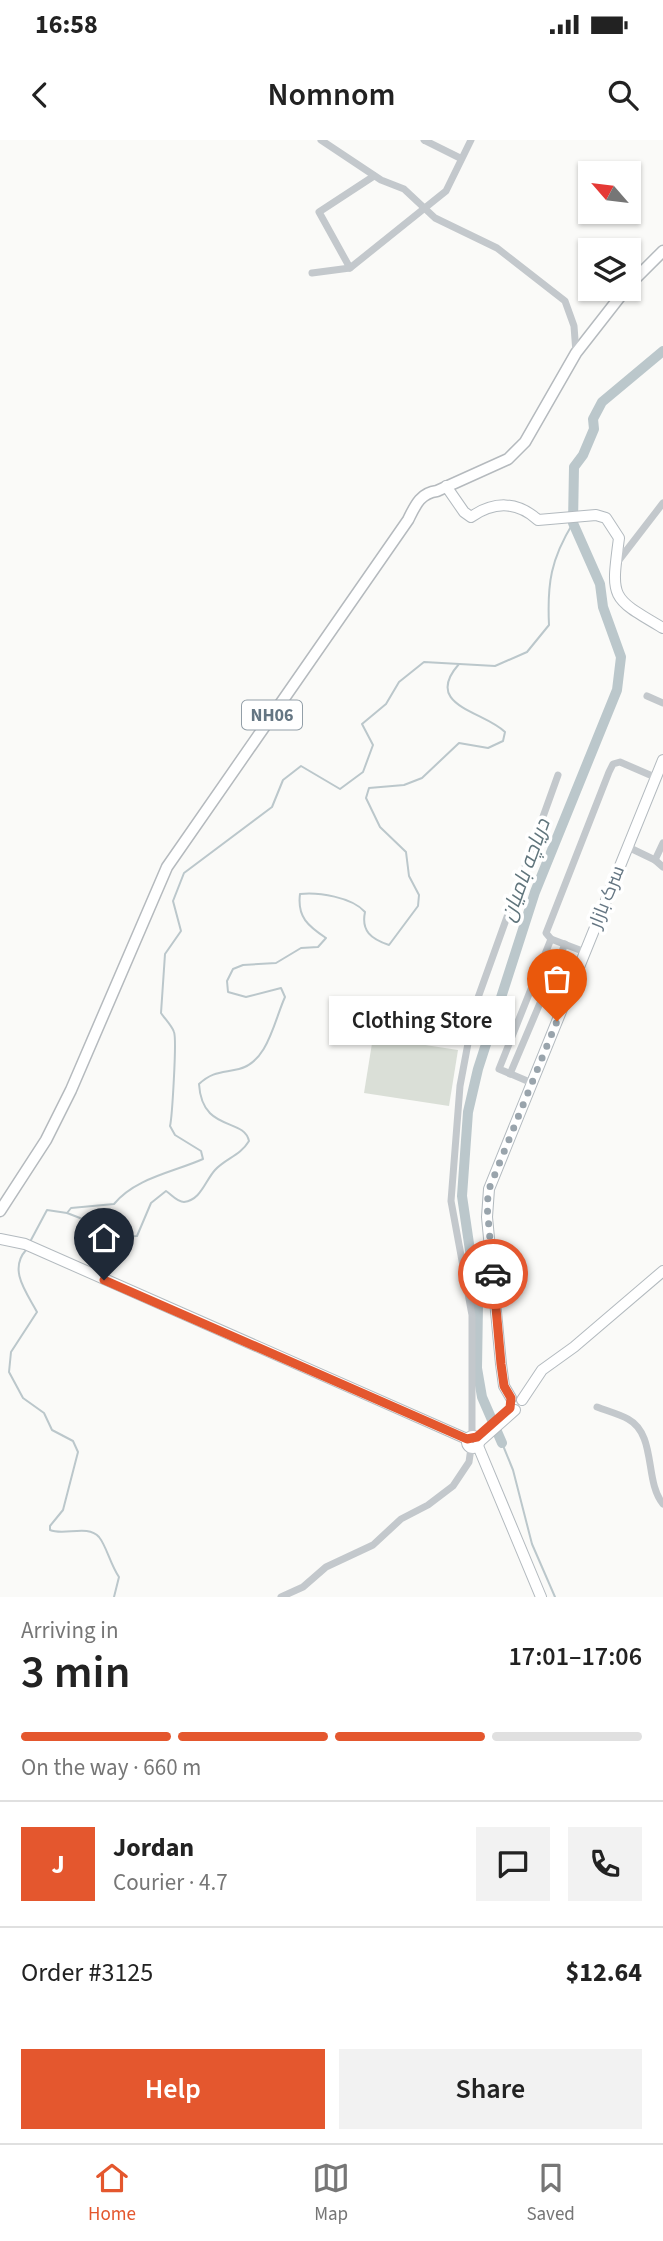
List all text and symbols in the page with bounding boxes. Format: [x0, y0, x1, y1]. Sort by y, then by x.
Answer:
text: 16:58 [35, 6, 98, 43]
text: Nomnom [267, 72, 396, 118]
icon: back [21, 76, 59, 114]
icon: search [604, 76, 642, 114]
north arrow [578, 161, 640, 224]
map controls [578, 161, 641, 301]
button: layers [578, 238, 641, 301]
road number: NH06 [242, 700, 302, 730]
water label: دریاچه بامیان [493, 814, 558, 925]
street label: سرک بازار [582, 862, 632, 933]
pin [527, 949, 587, 1021]
icon: bag [538, 960, 576, 998]
callout: Clothing Store [330, 996, 515, 1046]
text: Clothing Store [352, 1004, 492, 1037]
pin [74, 1208, 134, 1280]
icon: home [85, 1219, 123, 1257]
courier [458, 1239, 528, 1309]
icon: car [474, 1255, 512, 1293]
text: Arriving in [21, 1614, 119, 1647]
text: 17:01–17:06 [509, 1638, 642, 1675]
text: 3 min [21, 1640, 130, 1705]
text: On the way · 660 m [21, 1751, 201, 1784]
button: chat [476, 1827, 550, 1901]
button: phone [568, 1827, 642, 1901]
text: Jordan [113, 1829, 194, 1866]
text: J [51, 1846, 65, 1883]
text: Courier · 4.7 [113, 1866, 228, 1899]
text: Order #3125 [21, 1954, 153, 1991]
text: $12.64 [566, 1954, 642, 1991]
button: Help [21, 2049, 325, 2129]
button: Share [339, 2049, 642, 2129]
tab: Home [88, 2159, 136, 2228]
tab: Map [312, 2159, 350, 2228]
tab: Saved [526, 2159, 575, 2228]

